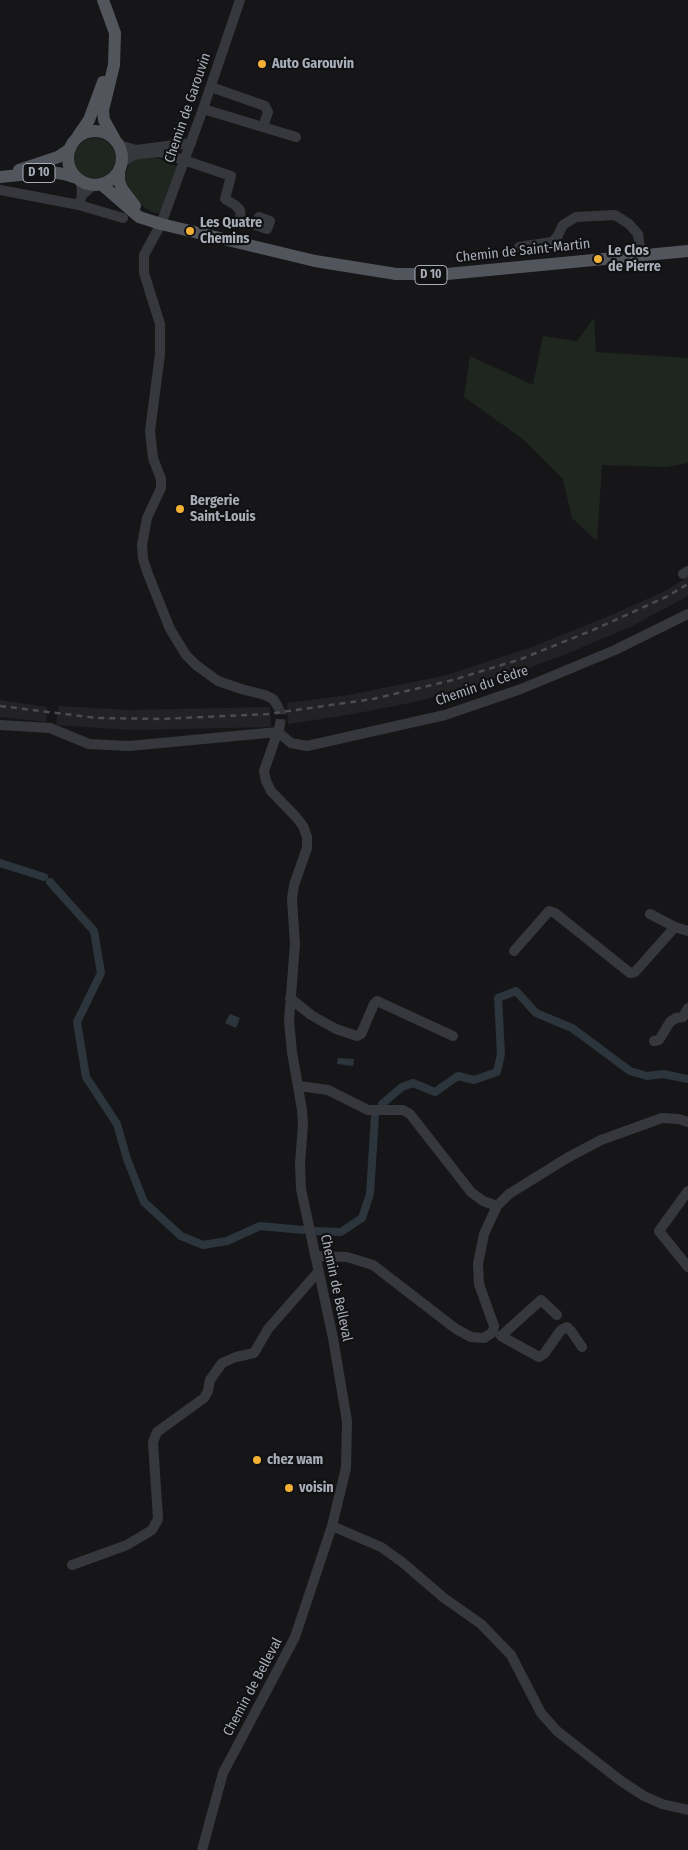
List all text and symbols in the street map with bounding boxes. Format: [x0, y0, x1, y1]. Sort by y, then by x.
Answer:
street label: Chemin de Garouvin [161, 51, 215, 165]
place label: Auto Garouvin [272, 56, 354, 72]
marker: Auto Garouvin [256, 58, 268, 70]
road number: D 10 [23, 164, 55, 182]
place label: Les Quatre Chemins [200, 215, 262, 248]
marker: Les Quatre Chemins [184, 225, 196, 237]
street label: Chemin de Saint-Martin [455, 236, 591, 266]
place label: Le Clos de Pierre [608, 243, 661, 276]
marker: Le Clos de Pierre [592, 253, 604, 265]
road number: D 10 [415, 266, 447, 284]
place label: Bergerie Saint-Louis [190, 493, 256, 526]
marker: Bergerie Saint-Louis [174, 503, 186, 515]
street label: Chemin du Cèdre [433, 662, 531, 710]
street label: Chemin de Belleval [316, 1233, 356, 1343]
place label: chez wam [267, 1452, 323, 1468]
marker: chez wam [251, 1454, 263, 1466]
place label: voisin [299, 1480, 334, 1496]
marker: voisin [283, 1482, 295, 1494]
street label: Chemin de Belleval [220, 1635, 286, 1739]

